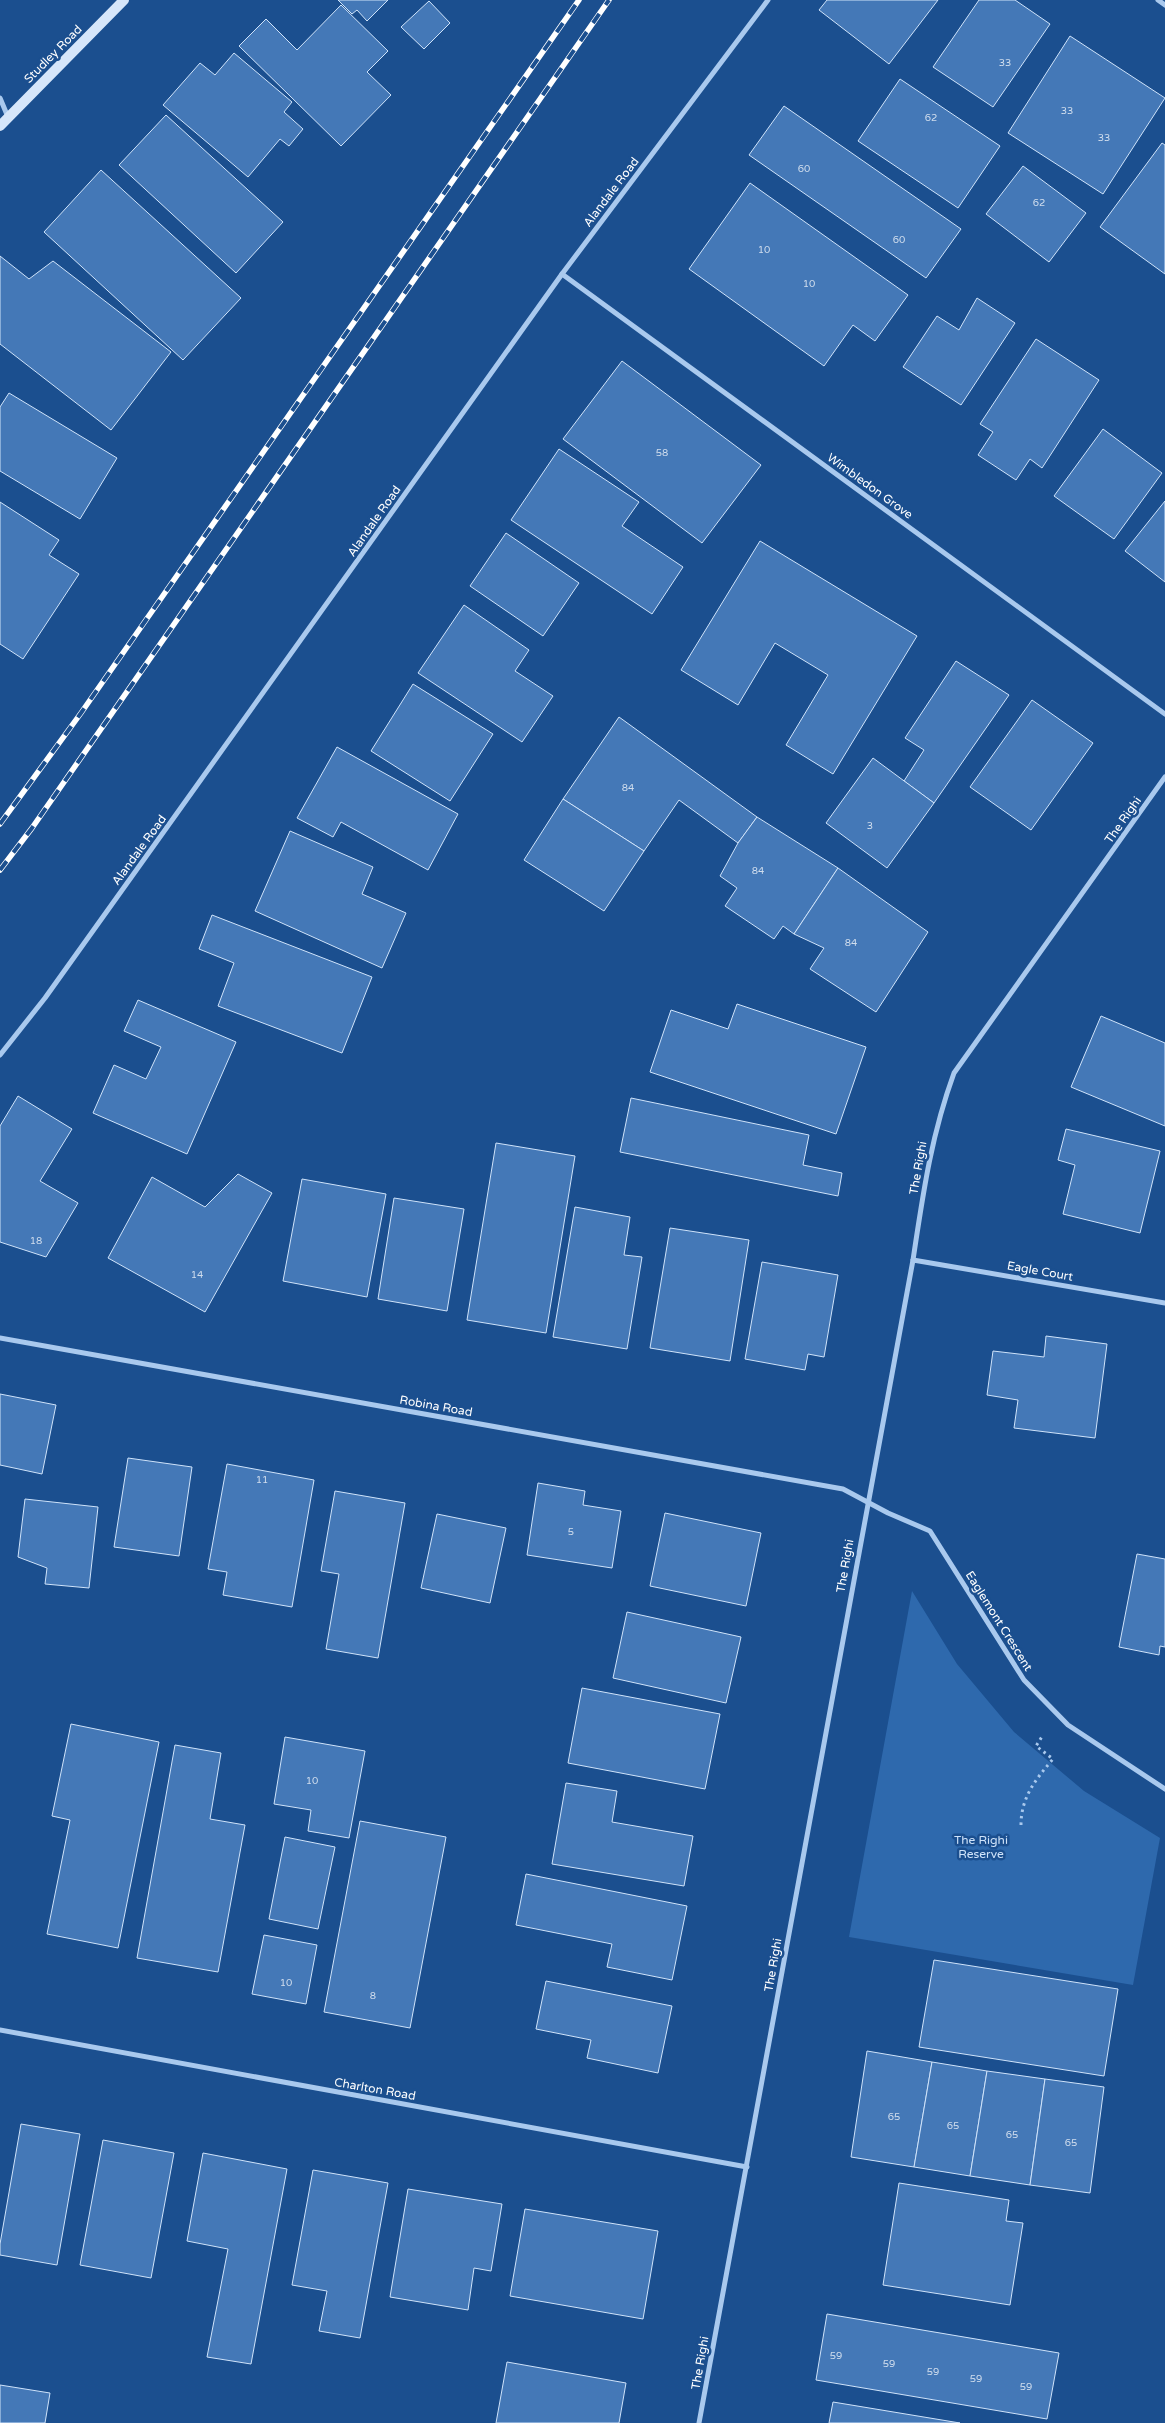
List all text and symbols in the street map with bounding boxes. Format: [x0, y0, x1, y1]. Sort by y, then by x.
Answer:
street label: Studley Road [21, 22, 85, 86]
house number: 33 [999, 57, 1011, 69]
house number: 33 [1061, 105, 1073, 117]
house number: 62 [925, 112, 937, 124]
house number: 33 [1098, 132, 1110, 144]
street label: Alandale Road [580, 155, 642, 229]
house number: 60 [798, 163, 810, 175]
house number: 62 [1033, 197, 1045, 209]
house number: 60 [893, 234, 905, 246]
house number: 10 [758, 244, 770, 256]
house number: 10 [803, 278, 815, 290]
house number: 58 [656, 447, 668, 459]
street label: Wimbledon Grove [824, 450, 916, 522]
street label: Alandale Road [344, 483, 404, 559]
house number: 84 [622, 782, 634, 794]
street label: The Righi [1102, 794, 1144, 846]
street label: Alandale Road [109, 812, 169, 888]
house number: 3 [867, 820, 873, 832]
house number: 84 [752, 865, 764, 877]
house number: 84 [845, 937, 857, 949]
street label: The Righi [906, 1140, 930, 1196]
house number: 18 [30, 1235, 42, 1247]
street label: Eagle Court [1006, 1258, 1074, 1284]
house number: 14 [191, 1269, 203, 1281]
street label: Robina Road [398, 1393, 474, 1419]
house number: 11 [256, 1474, 268, 1486]
house number: 5 [568, 1526, 574, 1538]
street label: The Righi [833, 1538, 857, 1594]
street label: Eaglemont Crescent [963, 1569, 1036, 1674]
house number: 10 [306, 1775, 318, 1787]
park label: The Righi Reserve [954, 1833, 1008, 1861]
street label: The Righi [761, 1937, 785, 1993]
house number: 10 [280, 1977, 292, 1989]
house number: 8 [370, 1990, 376, 2002]
street label: Charlton Road [333, 2075, 417, 2103]
house number: 65 [888, 2111, 900, 2123]
house number: 65 [947, 2120, 959, 2132]
house number: 65 [1006, 2129, 1018, 2141]
house number: 65 [1065, 2137, 1077, 2149]
street label: The Righi [688, 2335, 712, 2391]
house number: 59 [830, 2350, 842, 2362]
house number: 59 [883, 2358, 895, 2370]
house number: 59 [927, 2366, 939, 2378]
house number: 59 [970, 2373, 982, 2385]
house number: 59 [1020, 2381, 1032, 2393]

